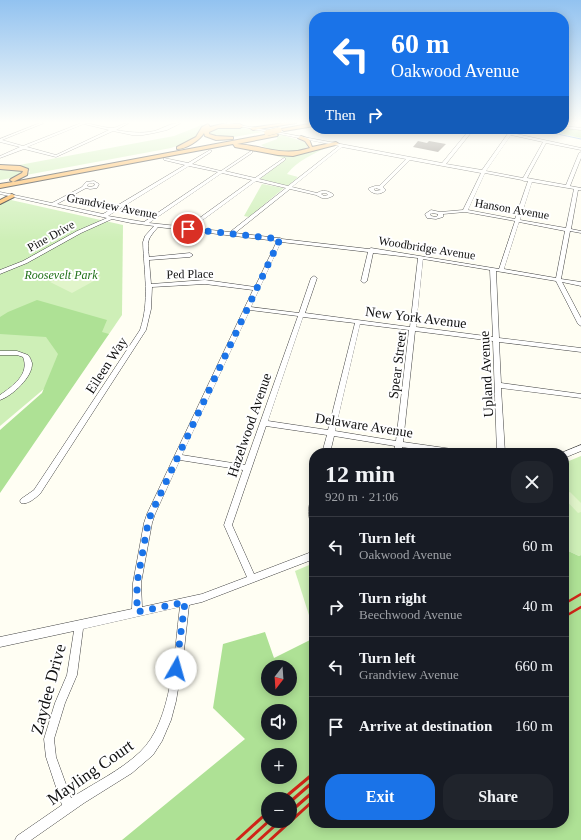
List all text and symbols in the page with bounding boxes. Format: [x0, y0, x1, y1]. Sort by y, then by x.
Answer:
icon: left [325, 28, 377, 80]
text: 60 m [391, 28, 449, 59]
text: Oakwood Avenue [391, 61, 519, 81]
icon: right [364, 104, 386, 126]
text: Then [325, 107, 356, 123]
street label: Grandview Avenue [65, 190, 159, 222]
street label: Hanson Avenue [474, 196, 550, 222]
pin [171, 212, 205, 246]
street label: Pine Drive [25, 217, 77, 255]
icon: arrive [177, 218, 199, 240]
street label: Woodbridge Avenue [378, 233, 476, 263]
street label: Ped Place [166, 267, 214, 281]
park label: Roosevelt Park [24, 268, 98, 282]
street label: New York Avenue [364, 304, 467, 331]
street label: Spear Street [386, 330, 409, 400]
street label: Upland Avenue [477, 330, 496, 418]
street label: Eileen Way [83, 334, 130, 396]
street label: Hazelwood Avenue [225, 371, 274, 479]
street label: Delaware Avenue [314, 410, 414, 441]
text: 12 min [325, 461, 395, 487]
button: close [511, 461, 553, 503]
text: 920 m · 21:06 [325, 489, 398, 504]
text: Turn left [359, 530, 416, 546]
icon: left [325, 536, 347, 558]
text: 60 m [523, 538, 553, 554]
text: Oakwood Avenue [359, 547, 452, 562]
text: Turn right [359, 590, 426, 606]
icon: right [325, 596, 347, 618]
text: 40 m [523, 598, 553, 614]
text: Beechwood Avenue [359, 607, 462, 622]
street label: Zaydee Drive [27, 642, 70, 736]
position arrow [155, 648, 197, 690]
text: Turn left [359, 650, 416, 666]
icon: left [325, 656, 347, 678]
text: 660 m [515, 658, 553, 674]
north arrow [261, 660, 297, 696]
map controls [261, 660, 297, 828]
text: Grandview Avenue [359, 667, 459, 682]
button: sound [261, 704, 297, 740]
icon: arrive [325, 716, 347, 738]
text: Arrive at destination [359, 718, 492, 734]
text: 160 m [515, 718, 553, 734]
street label: Mayling Court [44, 736, 137, 809]
button: + [261, 748, 297, 784]
button: Exit [325, 774, 435, 820]
button: Share [443, 774, 553, 820]
button: − [261, 792, 297, 828]

